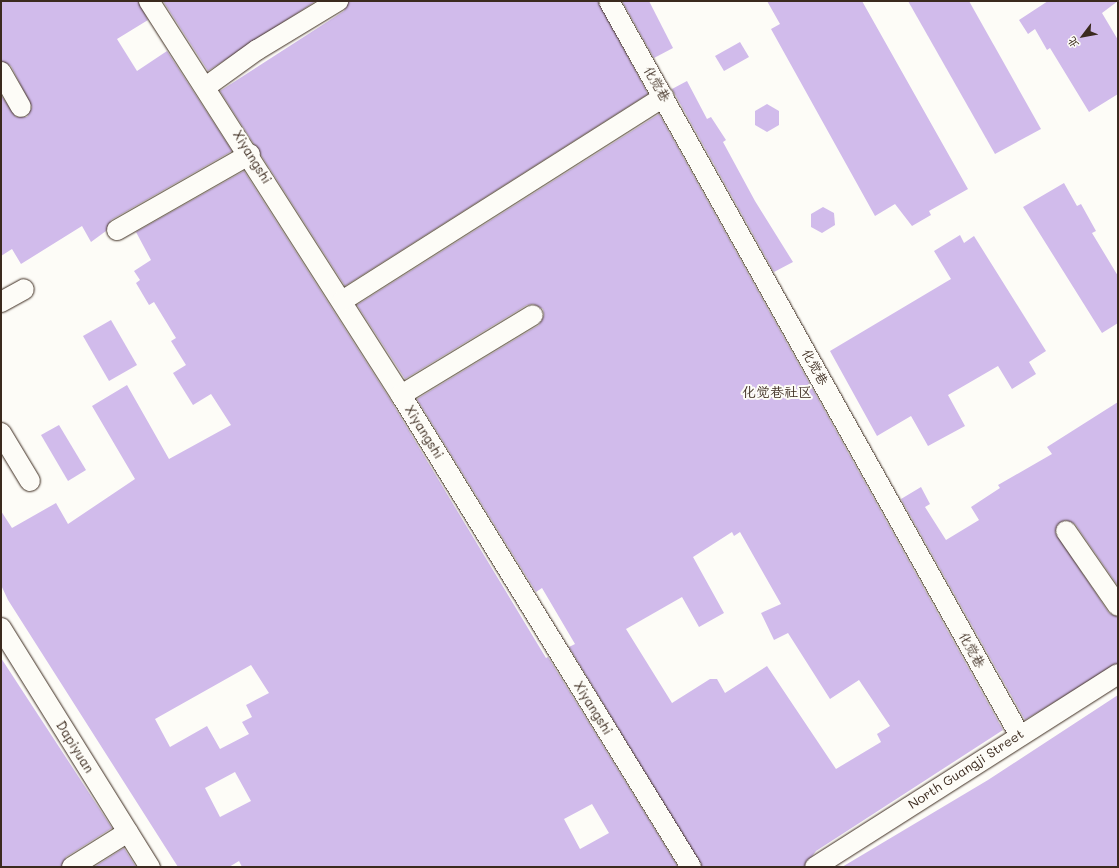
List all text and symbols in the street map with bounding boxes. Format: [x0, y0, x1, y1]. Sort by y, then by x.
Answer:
north arrow [1063, 16, 1103, 56]
text: 北 [1063, 34, 1082, 51]
street label: 化觉巷 [640, 63, 674, 105]
street label: Xiyangshi [230, 127, 274, 187]
street label: 化觉巷 [799, 346, 831, 388]
district label: 化觉巷社区 [742, 384, 812, 400]
street label: Xiyangshi [402, 402, 446, 462]
street label: 化觉巷 [956, 629, 988, 671]
street label: Xiyangshi [571, 678, 615, 738]
street label: Dapiyuan [53, 718, 97, 776]
street label: North Guangji Street [905, 726, 1027, 812]

